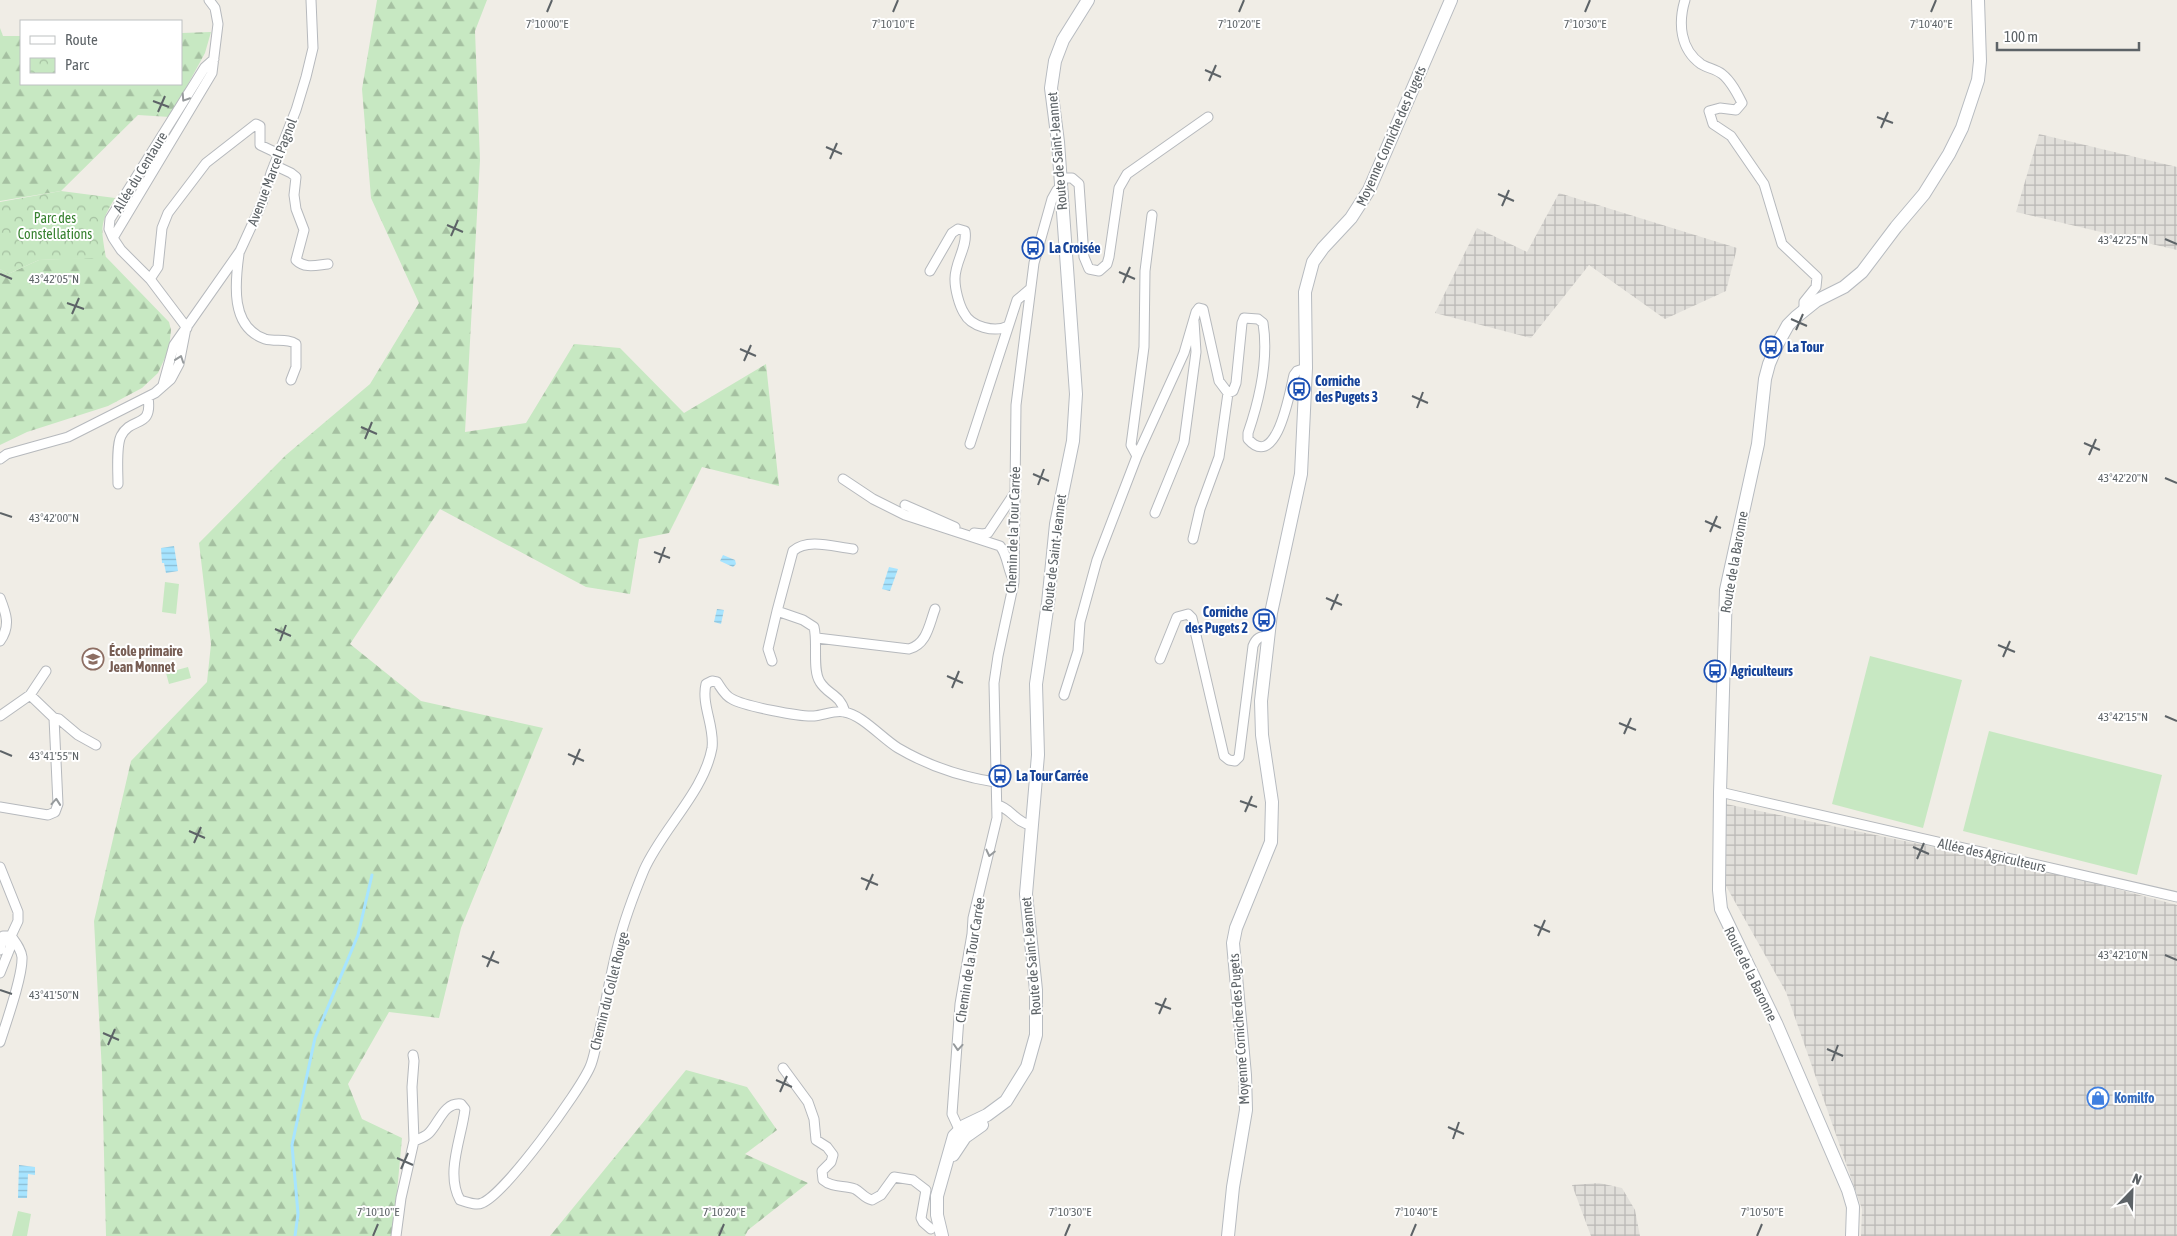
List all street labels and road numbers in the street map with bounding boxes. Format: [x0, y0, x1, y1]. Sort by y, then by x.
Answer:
street label: Moyenne Corniche des Pugets [1353, 64, 1429, 208]
street label: Route de Saint-Jeannet [1044, 91, 1070, 211]
street label: Avenue Marcel Pagnol [244, 116, 300, 228]
street label: Allée du Centaure [110, 129, 170, 215]
street label: Chemin de la Tour Carrée [1003, 466, 1023, 594]
street label: Route de Saint-Jeannet [1039, 493, 1069, 613]
street label: Route de la Baronne [1717, 510, 1751, 614]
street label: Allée des Agriculteurs [1936, 835, 2048, 875]
street label: Chemin de la Tour Carrée [952, 896, 988, 1024]
street label: Route de Saint-Jeannet [1018, 896, 1044, 1016]
street label: Route de la Baronne [1721, 924, 1781, 1024]
street label: Chemin du Collet Rouge [587, 930, 631, 1052]
street label: Moyenne Corniche des Pugets [1226, 953, 1252, 1105]

